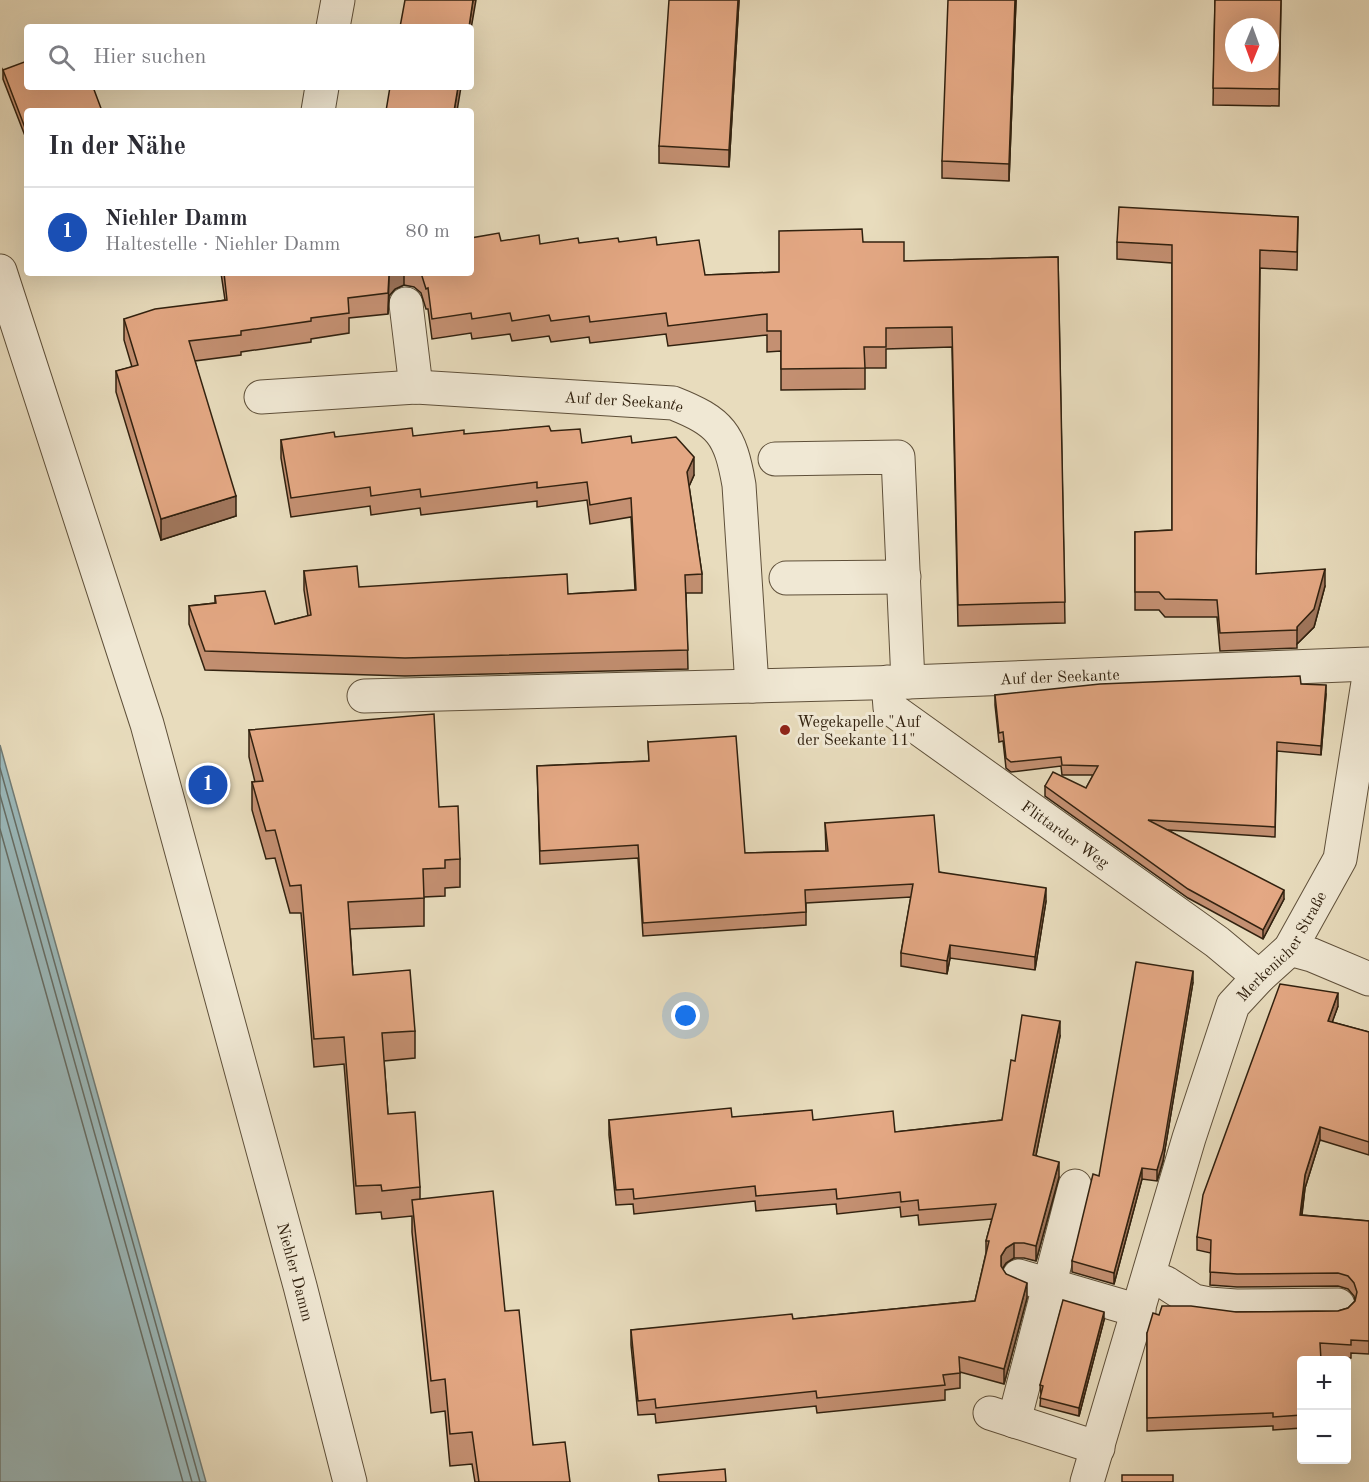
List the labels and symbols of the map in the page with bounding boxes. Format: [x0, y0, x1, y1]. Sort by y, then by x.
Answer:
north arrow [1225, 18, 1279, 72]
street label: Auf der Seekante [564, 390, 686, 416]
street label: Auf der Seekante [1000, 668, 1120, 688]
place label: Wegekapelle "Auf der Seekante 11" [797, 715, 921, 749]
marker: Wegekapelle "Auf der Seekante 11" [778, 723, 792, 737]
pin: 1 [188, 762, 228, 808]
street label: Flittarder Weg [1018, 799, 1111, 872]
street label: Merkenicher Straße [1235, 889, 1330, 1005]
your location [671, 1001, 700, 1030]
street label: Niehler Damm [273, 1221, 315, 1324]

